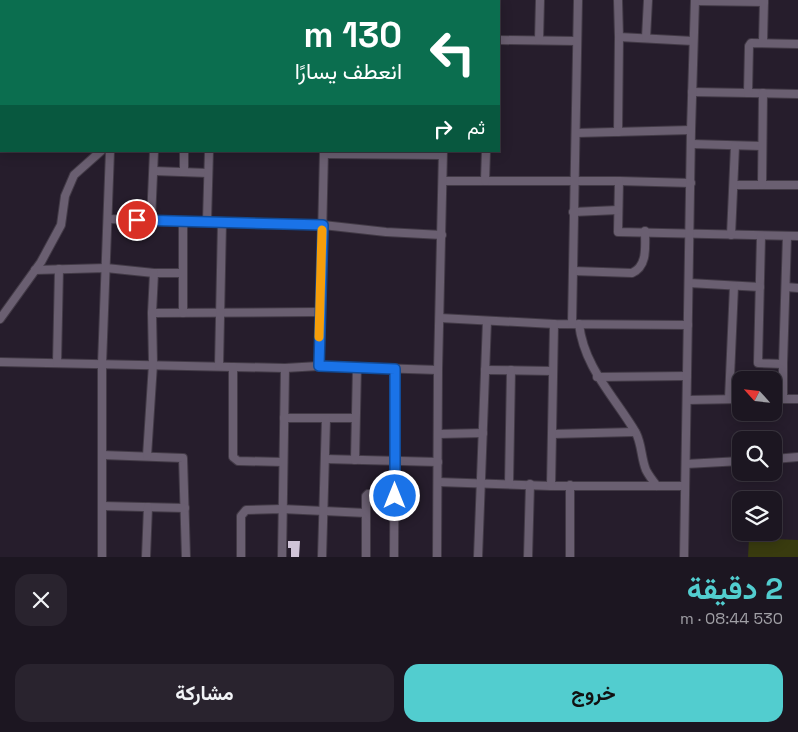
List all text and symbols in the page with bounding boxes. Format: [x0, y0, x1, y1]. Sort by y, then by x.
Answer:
text: 130 m [303, 13, 402, 57]
icon: left [420, 20, 485, 85]
text: انعطف يسارًا [295, 57, 402, 85]
icon: right [429, 115, 457, 143]
text: ثم [467, 115, 485, 140]
pin [116, 199, 158, 241]
icon: arrive [123, 206, 151, 234]
north arrow [732, 371, 782, 421]
map controls [732, 371, 782, 541]
button: search [732, 431, 782, 481]
position arrow [368, 469, 420, 521]
button: layers [732, 491, 782, 541]
text: 2 دقيقة [687, 569, 783, 608]
button: close [15, 574, 67, 626]
text: 530 m · 08:44 [680, 608, 783, 629]
button: مشاركة [15, 664, 394, 722]
button: خروج [404, 664, 783, 722]

